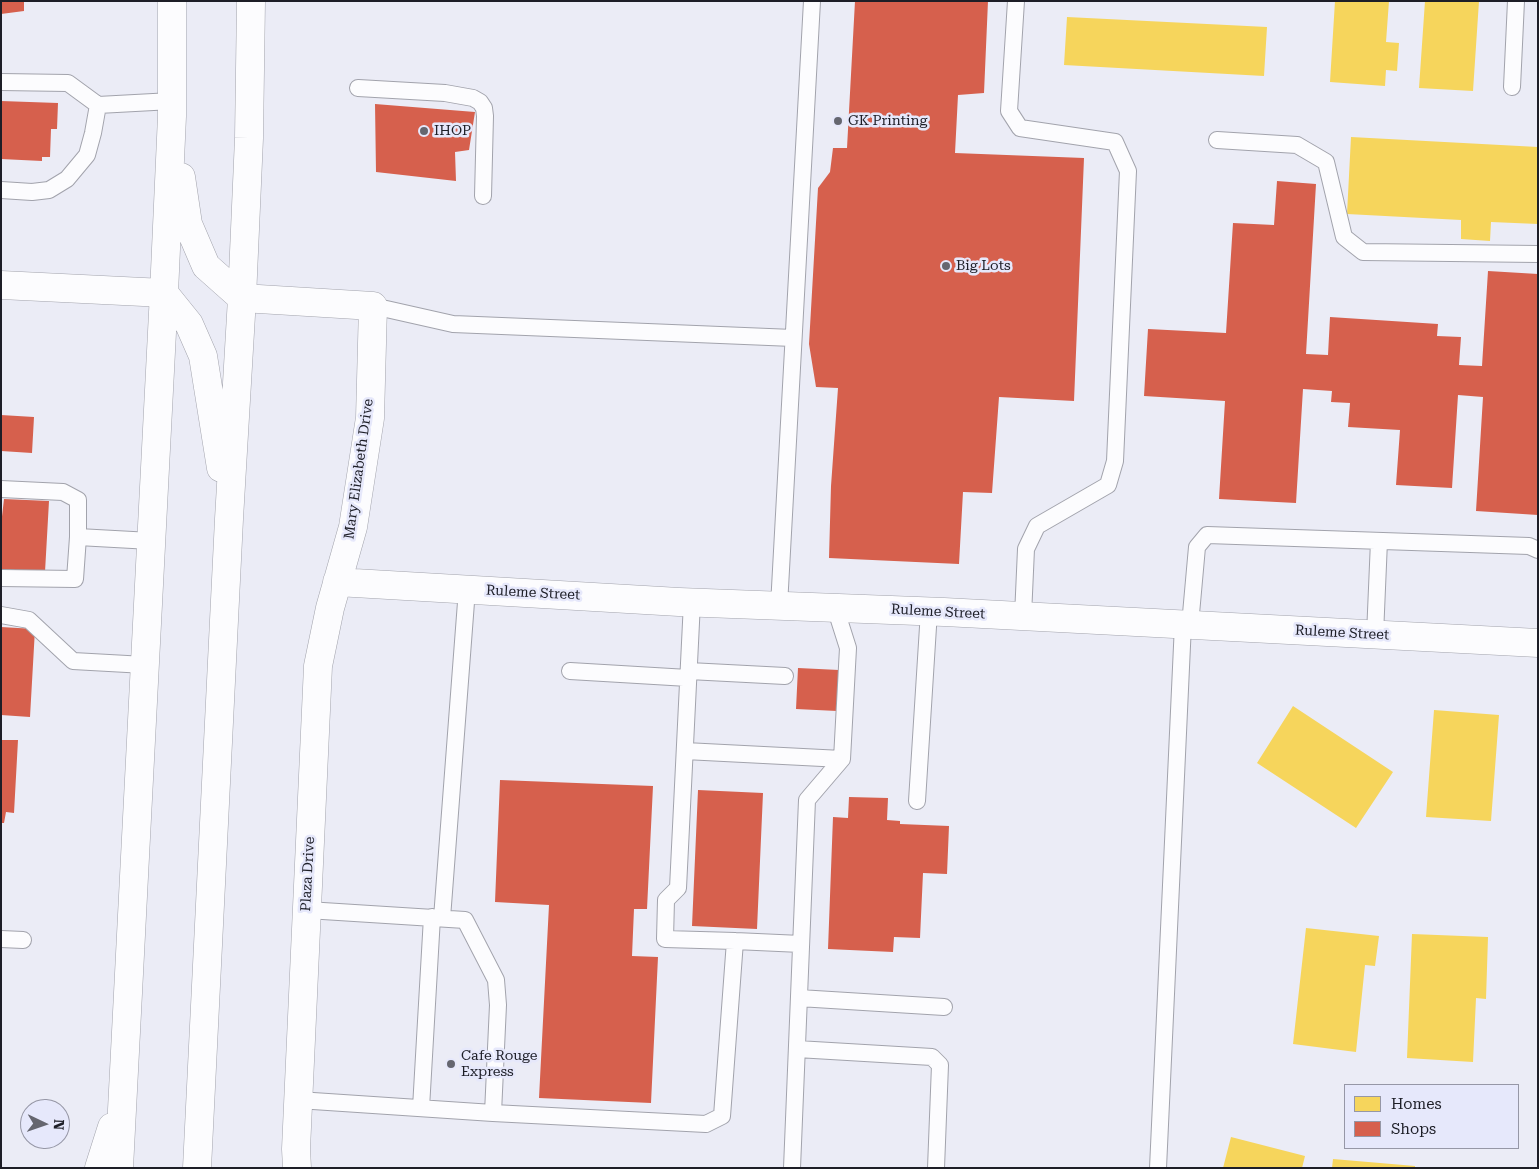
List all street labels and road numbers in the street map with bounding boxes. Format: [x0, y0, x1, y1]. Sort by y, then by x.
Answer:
street label: Mary Elizabeth Drive [341, 398, 377, 540]
street label: Ruleme Street [485, 582, 581, 604]
street label: Ruleme Street [890, 601, 986, 623]
street label: Ruleme Street [1294, 622, 1390, 644]
street label: Plaza Drive [298, 836, 318, 912]

